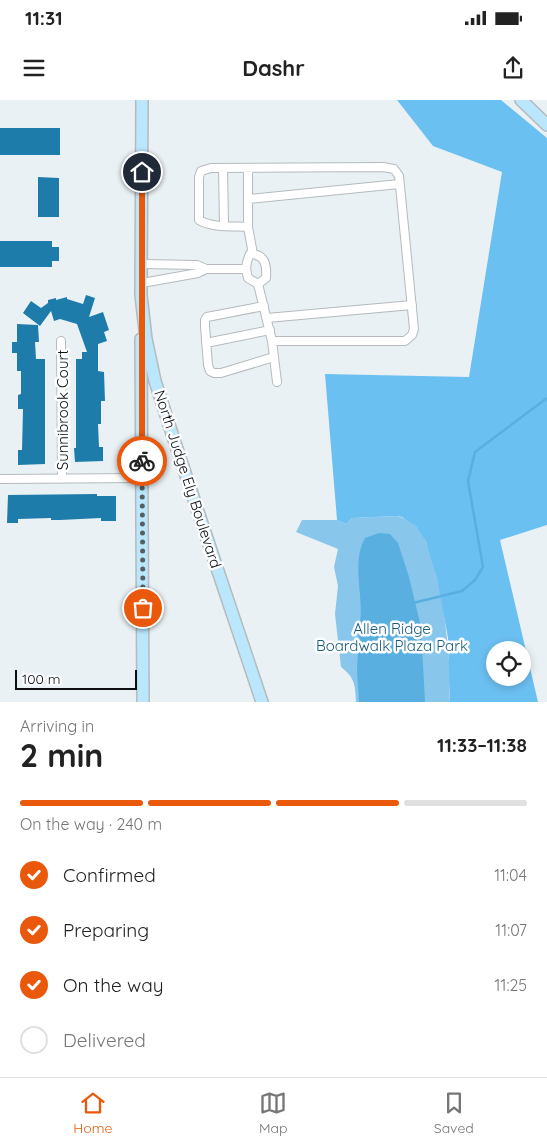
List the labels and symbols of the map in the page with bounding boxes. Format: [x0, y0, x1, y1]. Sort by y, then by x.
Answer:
pin [121, 151, 163, 193]
street label: Sunnibrook Court [53, 350, 72, 470]
street label: North Judge Ely Boulevard [150, 388, 226, 570]
courier [117, 436, 167, 486]
pin [122, 587, 164, 629]
park label: Allen Ridge Boardwalk Plaza Park [316, 619, 468, 655]
scale bar [15, 667, 138, 690]

